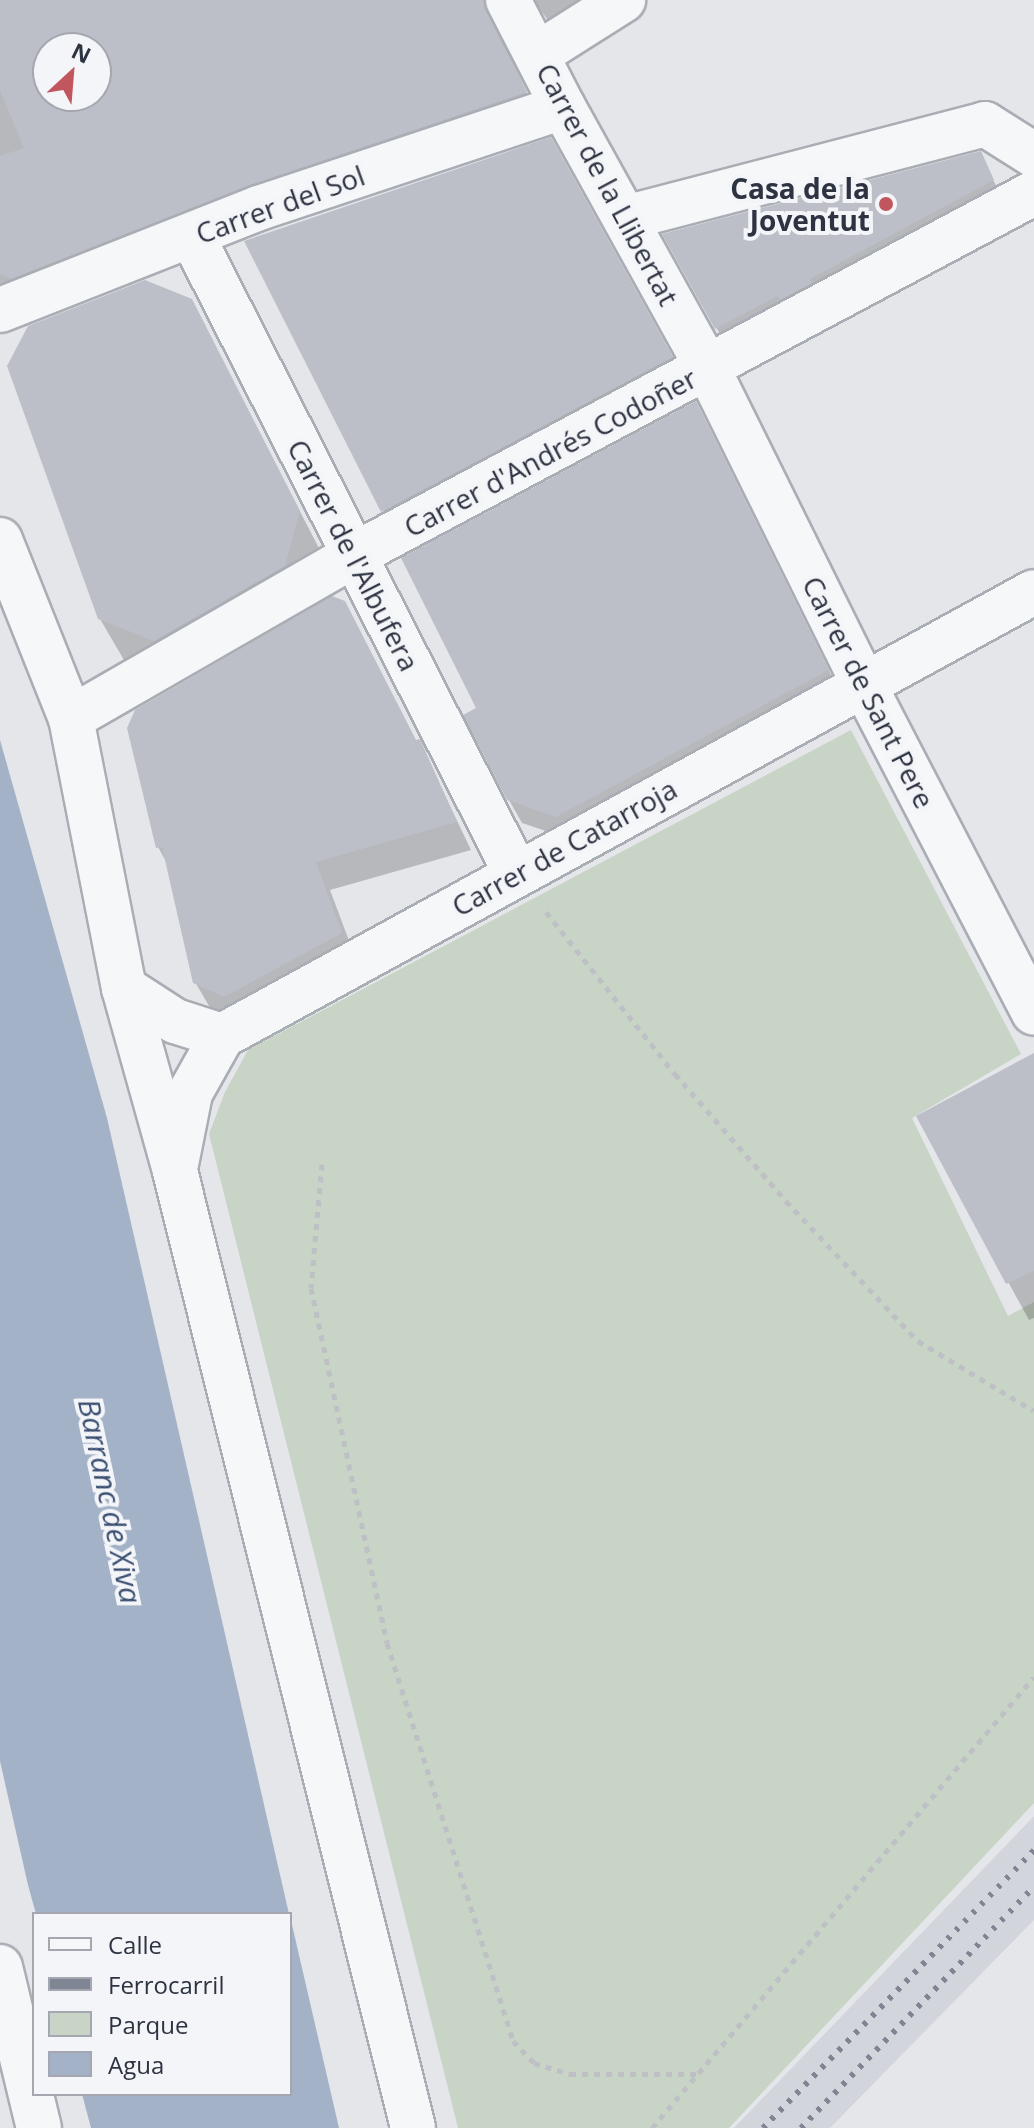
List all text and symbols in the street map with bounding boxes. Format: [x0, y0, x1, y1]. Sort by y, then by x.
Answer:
north arrow [32, 32, 112, 112]
text: N [67, 35, 96, 70]
street label: Carrer de la Llibertat [530, 57, 686, 311]
street label: Carrer del Sol [191, 158, 369, 250]
place label: Casa de la Joventut [730, 171, 870, 237]
marker: Casa de la Joventut [877, 195, 895, 213]
street label: Carrer d'Andrés Codoñer [398, 361, 702, 543]
street label: Carrer de l'Albufera [281, 434, 427, 676]
street label: Carrer de Sant Pere [796, 570, 942, 814]
street label: Carrer de Catarroja [446, 771, 682, 923]
water label: Barranc de Xiva [71, 1395, 149, 1607]
legend [32, 1912, 292, 2096]
text: Calle [108, 1928, 162, 1961]
text: Ferrocarril [108, 1968, 224, 2001]
text: Parque [108, 2008, 188, 2041]
text: Agua [108, 2048, 164, 2081]

